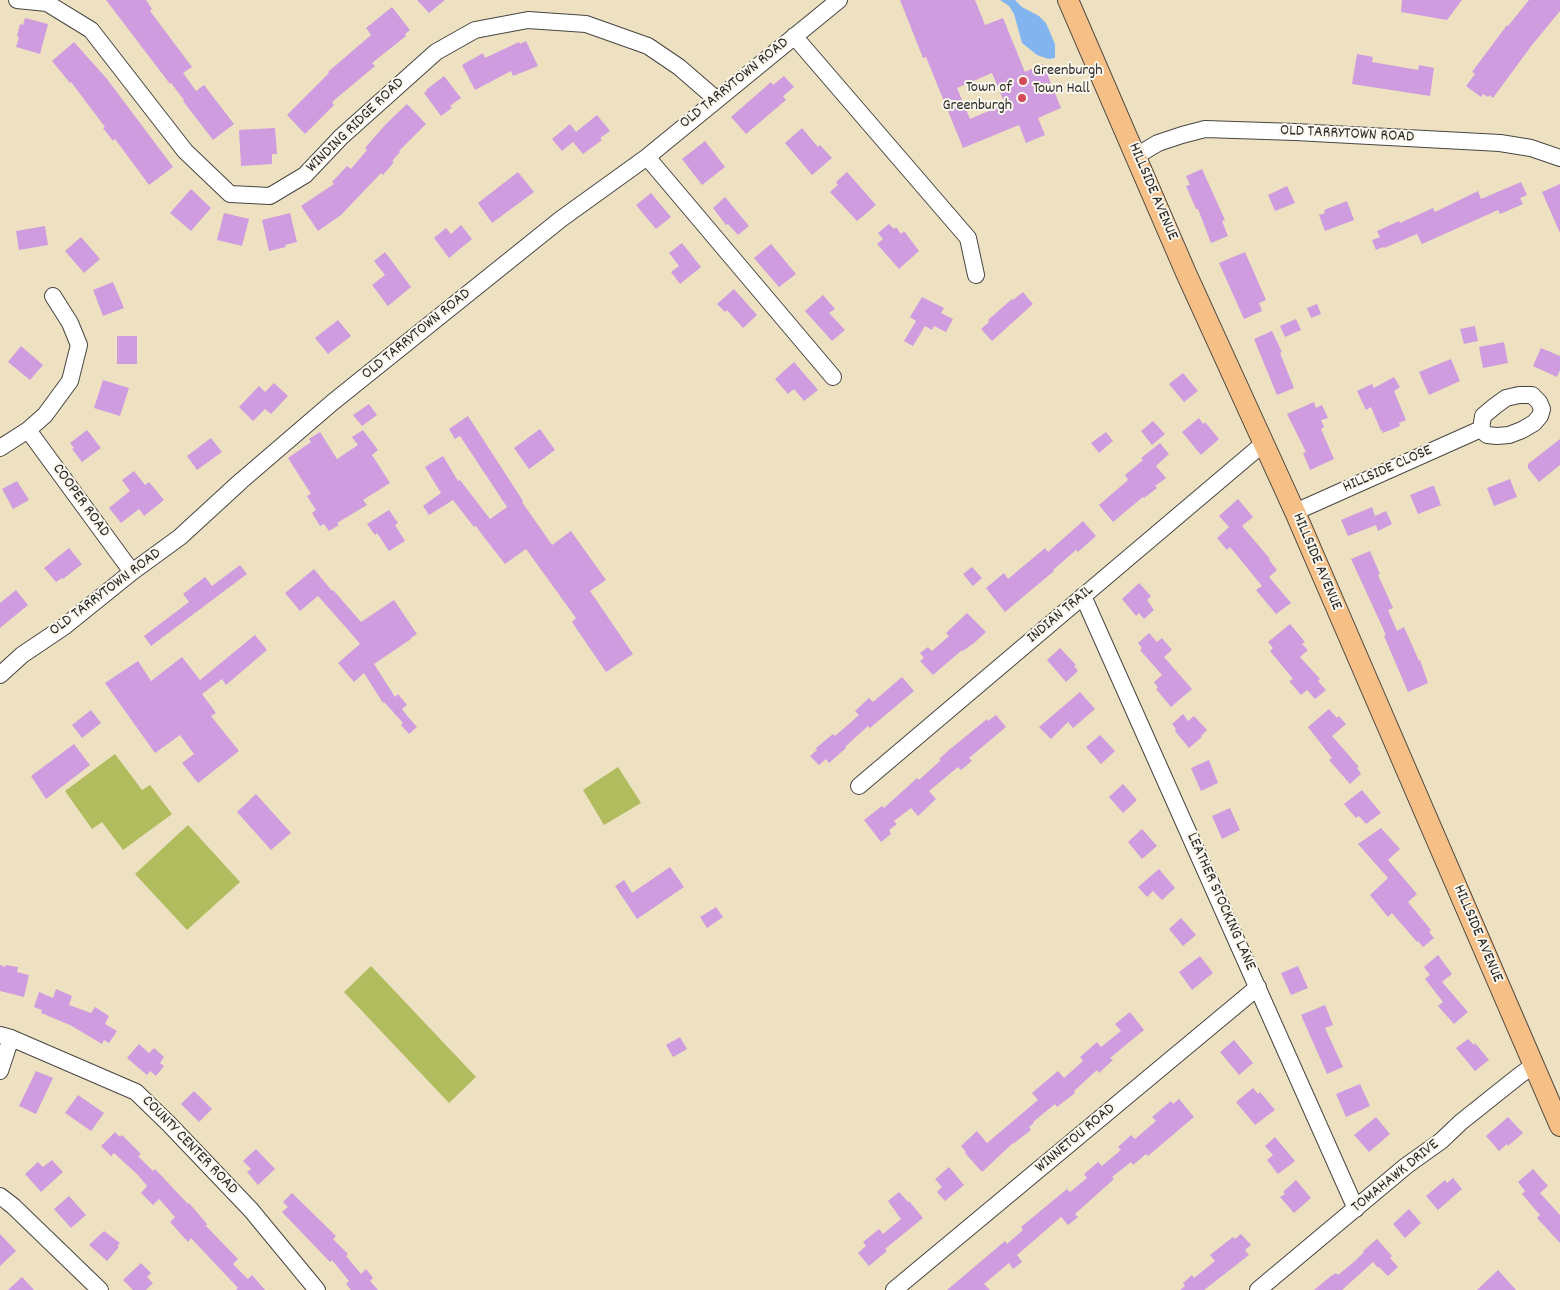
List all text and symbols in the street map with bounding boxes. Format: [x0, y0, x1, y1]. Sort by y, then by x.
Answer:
street label: OLD TARRYTOWN ROAD [677, 34, 793, 134]
place label: Greenburgh Town Hall [1033, 62, 1103, 100]
street label: WINDING RIDGE ROAD [303, 74, 409, 178]
marker: Greenburgh Town Hall [1017, 75, 1029, 87]
place label: Town of Greenburgh [942, 79, 1012, 117]
marker: Town of Greenburgh [1016, 92, 1028, 104]
street label: OLD TARRYTOWN ROAD [1279, 122, 1415, 148]
street label: HILLSIDE AVENUE [1123, 140, 1181, 244]
street label: OLD TARRYTOWN ROAD [359, 285, 475, 385]
street label: HILLSIDE CLOSE [1341, 442, 1435, 498]
street label: COOPER ROAD [47, 460, 113, 542]
street label: HILLSIDE AVENUE [1287, 510, 1345, 614]
street label: OLD TARRYTOWN ROAD [47, 545, 165, 641]
street label: INDIAN TRAIL [1024, 582, 1098, 648]
street label: LEATHER STOCKING LANE [1181, 830, 1259, 974]
street label: HILLSIDE AVENUE [1448, 882, 1506, 986]
street label: COUNTY CENTER ROAD [137, 1092, 241, 1200]
street label: WINNETOU ROAD [1032, 1100, 1120, 1178]
street label: TOMAHAWK DRIVE [1348, 1136, 1444, 1218]

